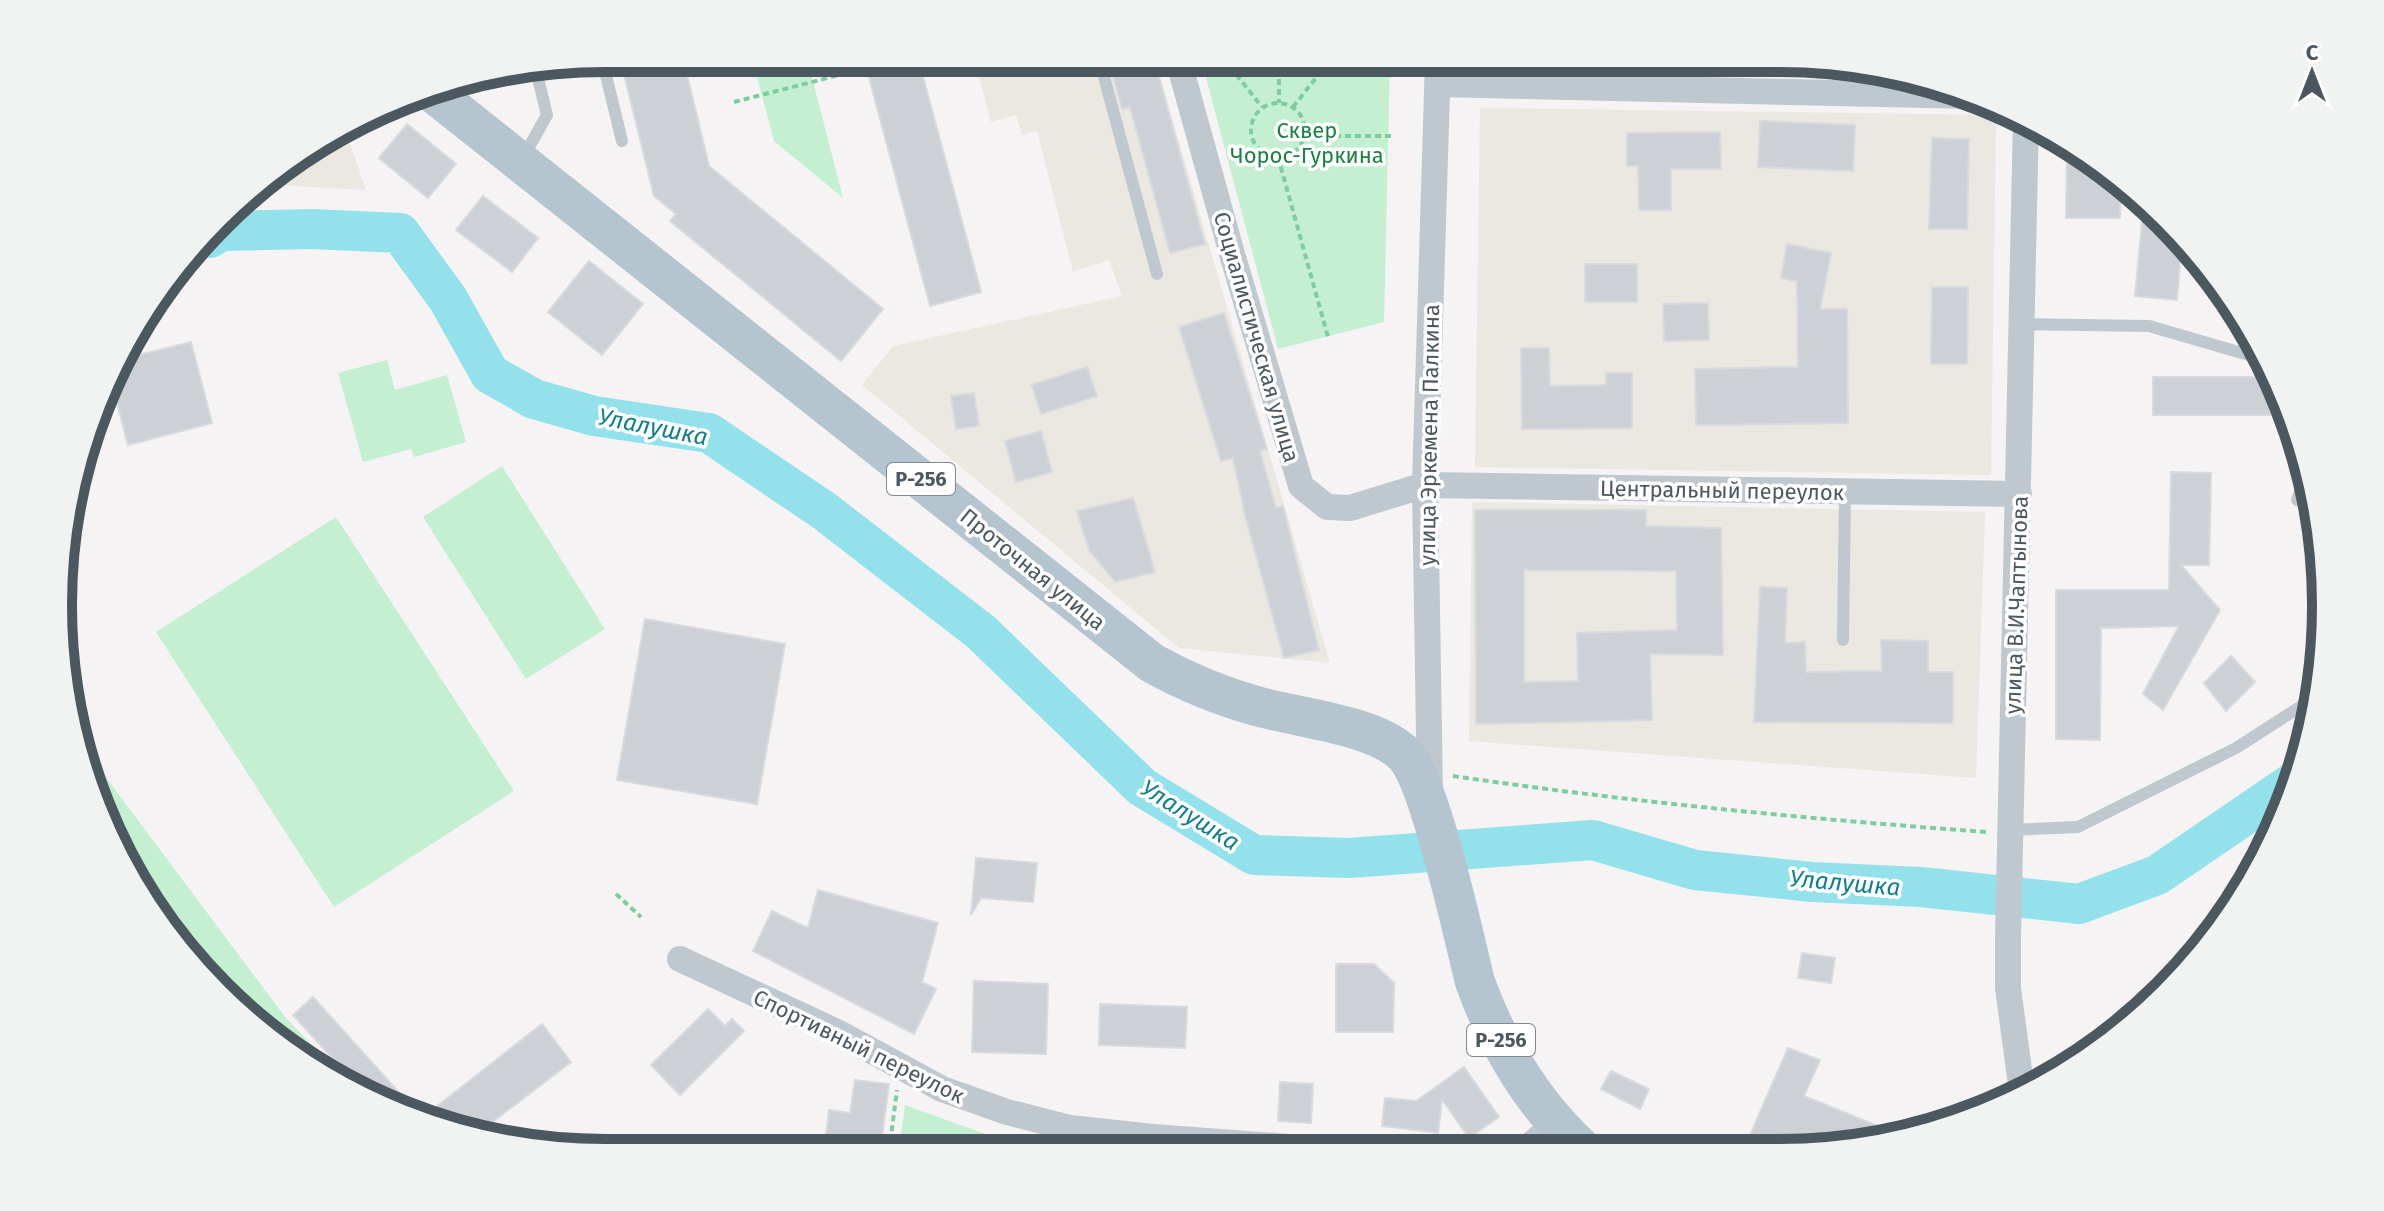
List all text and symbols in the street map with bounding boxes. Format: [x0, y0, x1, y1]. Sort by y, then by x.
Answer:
north arrow [2272, 32, 2352, 112]
text: С [2306, 39, 2319, 66]
park label: Сквер Чорос-Гуркина [1230, 117, 1384, 169]
street label: Социалистическая улица [1208, 209, 1305, 465]
street label: улица Эркемена Палкина [1414, 304, 1445, 566]
water label: Улалушка [596, 403, 710, 451]
road number: Р-256 [887, 463, 955, 495]
street label: Центральный переулок [1600, 475, 1845, 506]
street label: улица В.И.Чаптынова [1999, 495, 2034, 715]
street label: Проточная улица [955, 503, 1111, 636]
water label: Улалушка [1136, 774, 1244, 856]
water label: Улалушка [1789, 864, 1901, 902]
street label: Спортивный переулок [749, 984, 969, 1110]
road number: Р-256 [1467, 1024, 1535, 1056]

